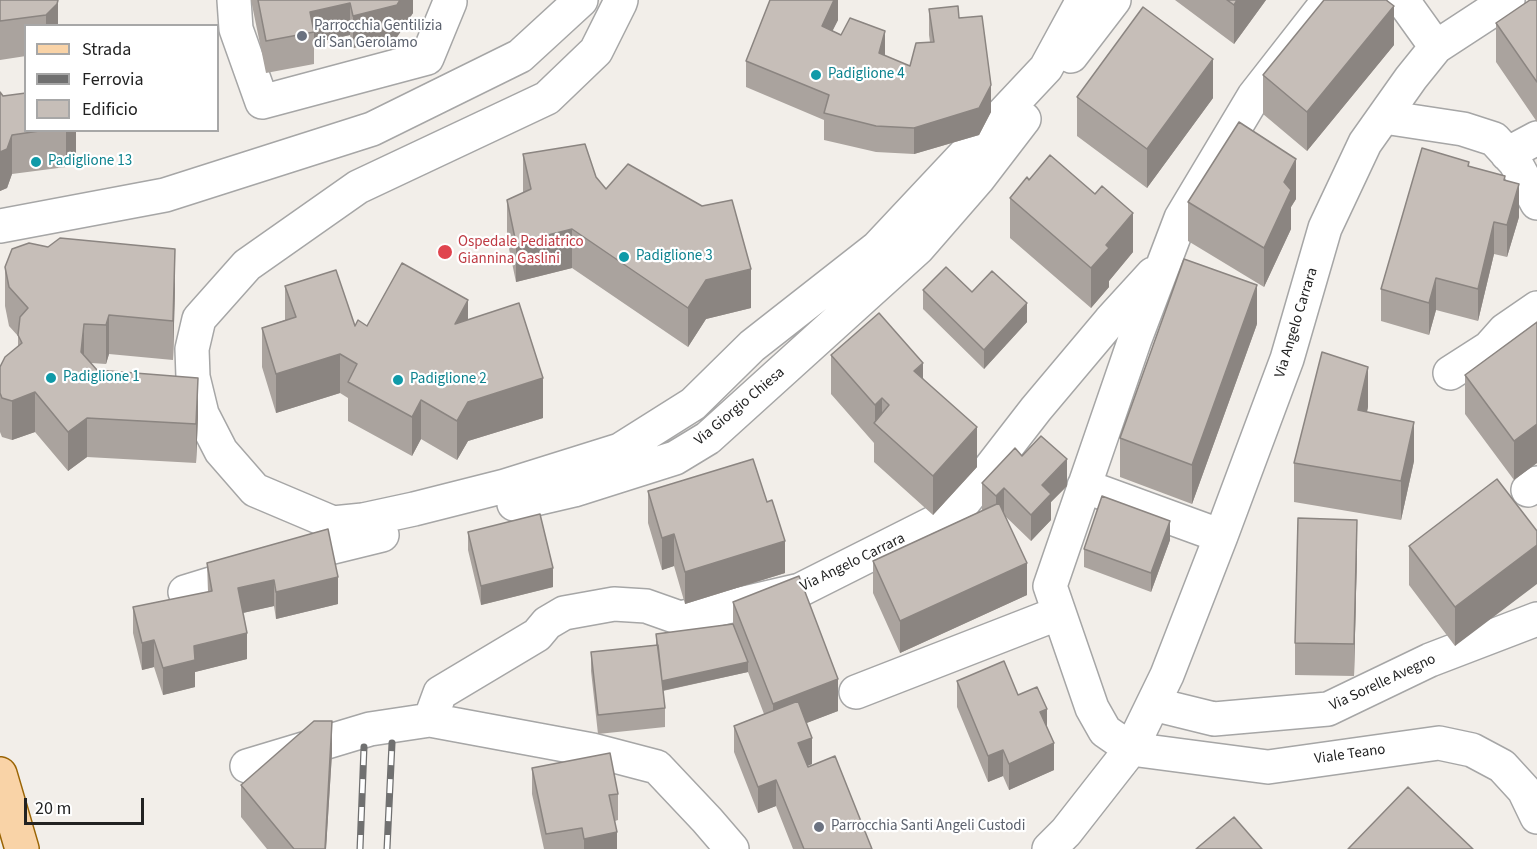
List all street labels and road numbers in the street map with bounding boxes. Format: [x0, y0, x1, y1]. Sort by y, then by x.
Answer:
street label: Via Angelo Carrara [1272, 266, 1322, 380]
street label: Via Giorgio Chiesa [691, 364, 789, 450]
street label: Via Angelo Carrara [798, 530, 908, 596]
street label: Via Sorelle Avegno [1327, 651, 1439, 715]
street label: Viale Teano [1313, 741, 1387, 769]

